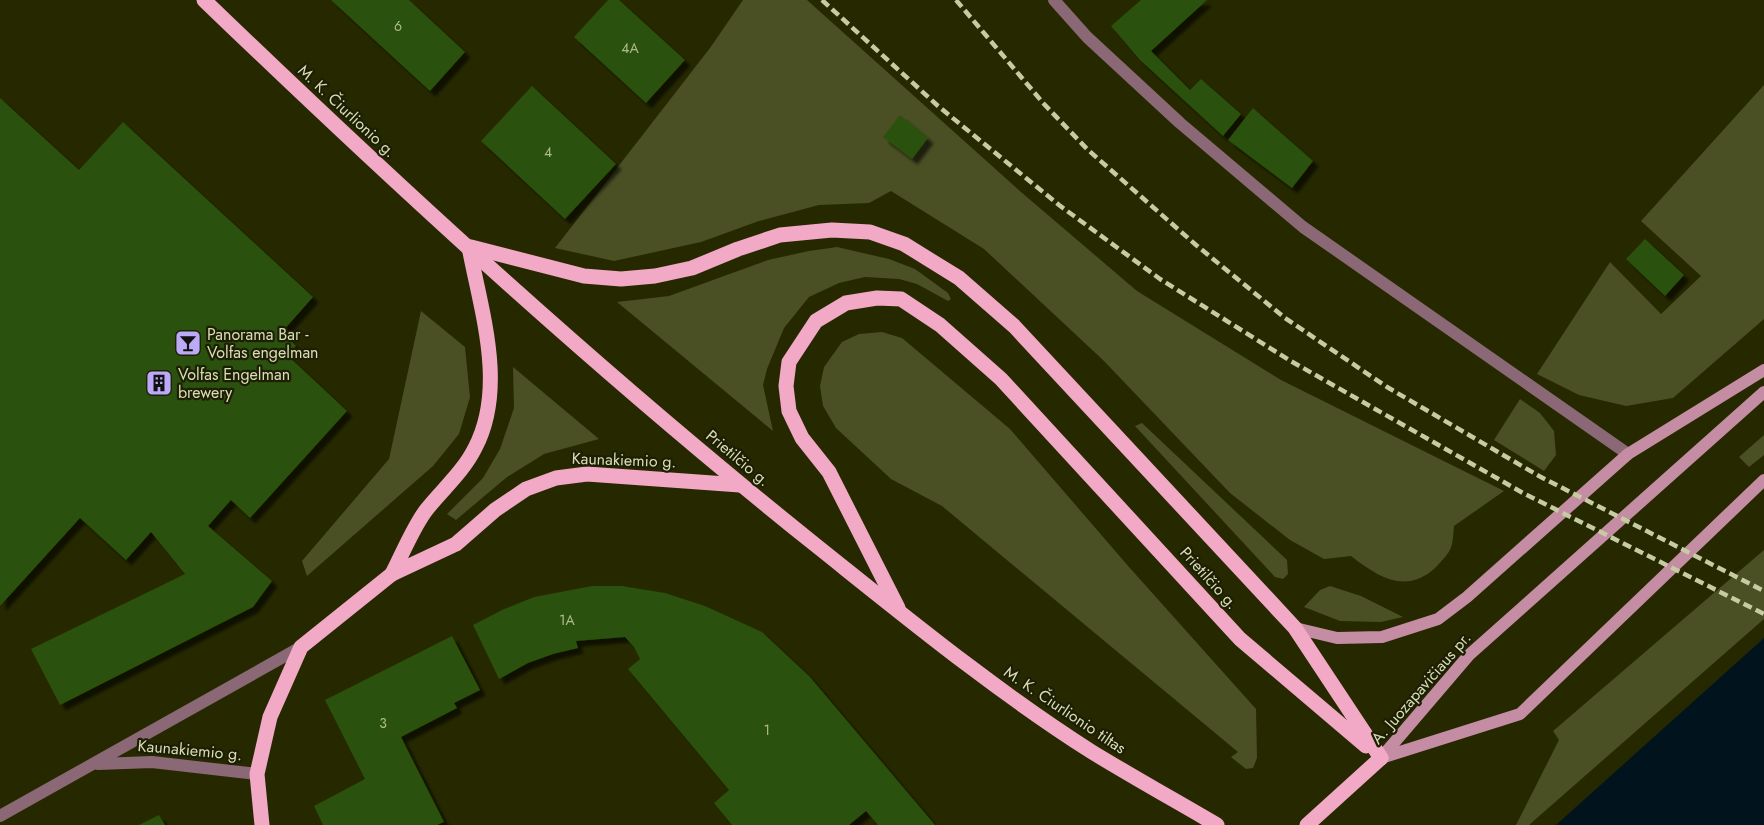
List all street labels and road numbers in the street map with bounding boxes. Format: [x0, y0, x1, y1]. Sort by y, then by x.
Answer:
street label: M. K. Čiurlionio g. [293, 59, 401, 163]
street label: Prietilčio g. [701, 424, 775, 492]
street label: Kaunakiemio g. [571, 447, 677, 473]
street label: Prietilčio g. [1175, 542, 1243, 614]
street label: A. Juozapavičiaus pr. [1366, 627, 1476, 749]
street label: M. K. Čiurlionio tiltas [999, 661, 1131, 759]
street label: Kaunakiemio g. [137, 734, 243, 766]

